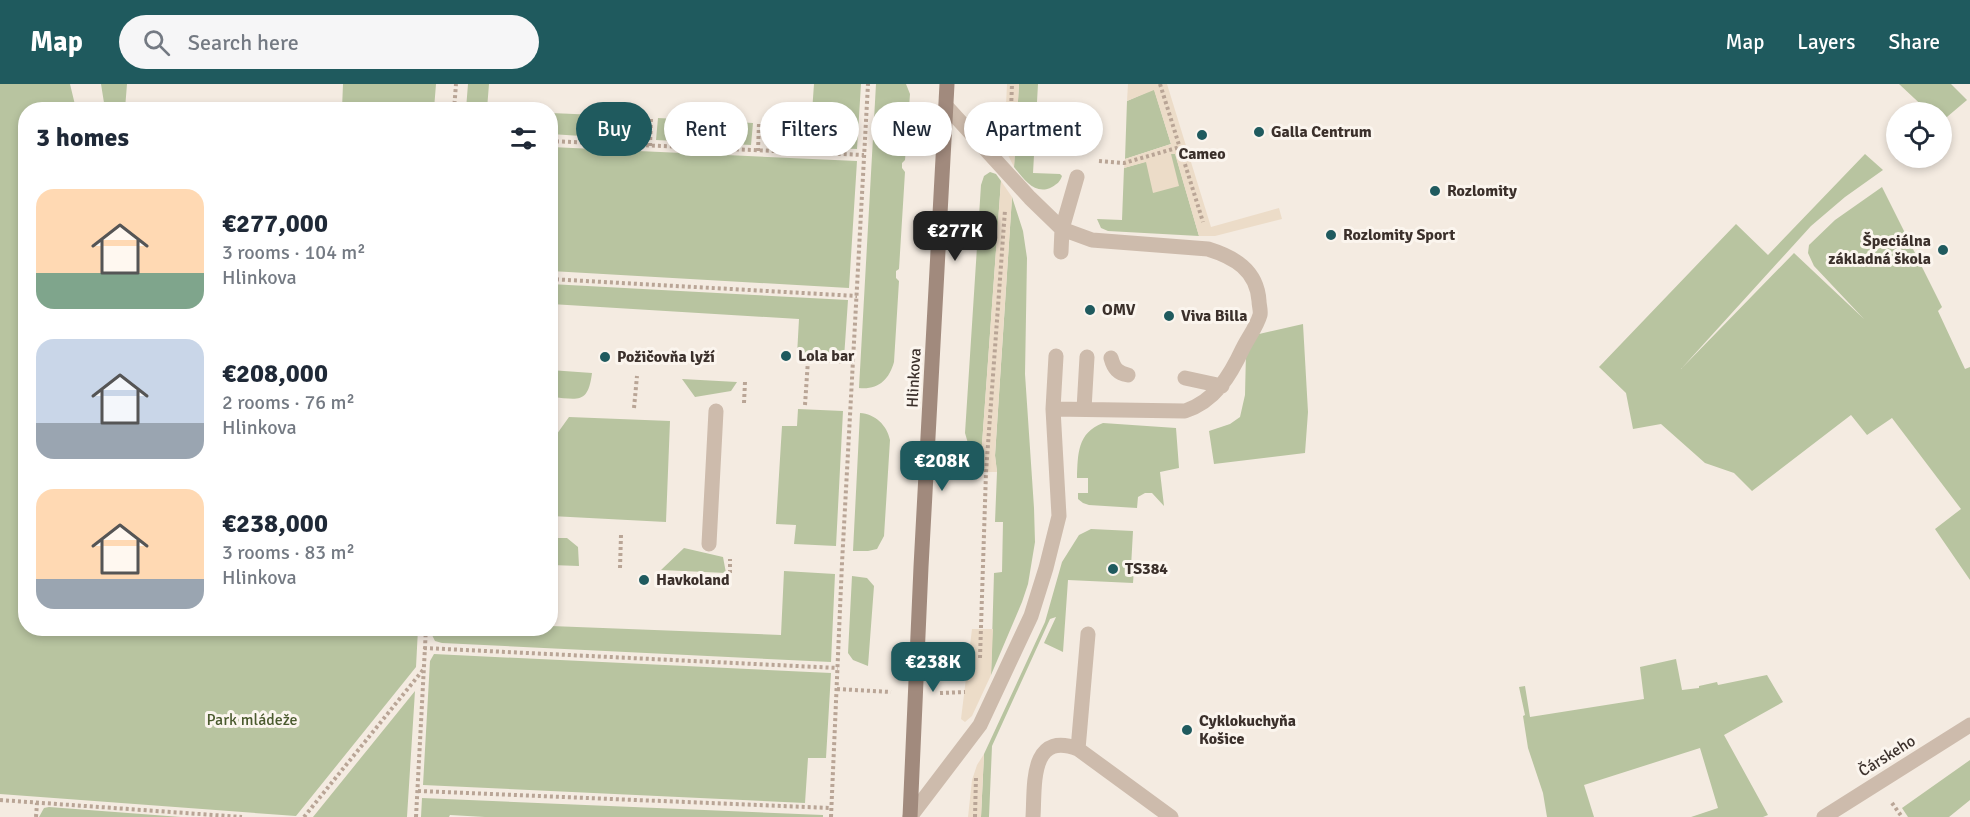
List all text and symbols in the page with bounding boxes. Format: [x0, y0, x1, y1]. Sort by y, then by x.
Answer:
search box [119, 15, 539, 69]
text: Map [30, 25, 83, 59]
icon: search [140, 26, 173, 59]
text: Search here [188, 29, 299, 56]
text: Map [1726, 29, 1764, 55]
text: Layers [1797, 29, 1855, 55]
text: Share [1888, 29, 1940, 55]
chip: Buy [576, 102, 652, 156]
chip: Rent [664, 102, 748, 156]
chip: Filters [760, 102, 859, 156]
chip: New [871, 102, 952, 156]
chip: Apartment [964, 102, 1103, 156]
map controls [1886, 102, 1952, 168]
button: locate [1886, 102, 1952, 168]
text: 3 homes [36, 122, 129, 154]
icon: filters [507, 122, 540, 155]
place label: Galla Centrum [1271, 122, 1372, 142]
marker: Galla Centrum [1252, 125, 1266, 139]
marker: Cameo [1195, 128, 1209, 142]
place label: Cameo [1178, 144, 1226, 164]
place label: Rozlomity [1447, 181, 1517, 201]
marker: Rozlomity [1428, 184, 1442, 198]
text: €277,000 [222, 208, 328, 240]
pin: €277K [913, 211, 997, 262]
icon: home [84, 213, 156, 285]
text: €277K [927, 218, 983, 243]
place label: Rozlomity Sport [1343, 225, 1455, 245]
marker: Rozlomity Sport [1324, 228, 1338, 242]
place label: Špeciálna základná škola [1828, 231, 1931, 269]
text: 3 rooms · 104 m² [222, 240, 366, 265]
marker: Špeciálna základná škola [1936, 243, 1950, 257]
text: Hlinkova [222, 265, 297, 290]
place label: OMV [1102, 300, 1136, 320]
marker: OMV [1083, 303, 1097, 317]
place label: Viva Billa [1181, 306, 1247, 326]
marker: Viva Billa [1162, 309, 1176, 323]
place label: Lola bar [798, 346, 855, 366]
place label: Požičovňa lyží [617, 347, 715, 367]
street label: Hlinkova [902, 348, 926, 408]
marker: Lola bar [779, 349, 793, 363]
marker: Požičovňa lyží [598, 350, 612, 364]
text: €208,000 [222, 358, 328, 390]
icon: home [84, 363, 156, 435]
text: 2 rooms · 76 m² [222, 390, 355, 415]
text: Hlinkova [222, 415, 297, 440]
pin: €208K [900, 441, 984, 492]
text: €208K [914, 448, 970, 473]
text: €238,000 [222, 508, 328, 540]
icon: home [84, 513, 156, 585]
text: 3 rooms · 83 m² [222, 540, 355, 565]
place label: TS384 [1125, 559, 1168, 579]
marker: TS384 [1106, 562, 1120, 576]
text: Hlinkova [222, 565, 297, 590]
place label: Havkoland [656, 570, 730, 590]
marker: Havkoland [637, 573, 651, 587]
pin: €238K [891, 642, 975, 693]
text: €238K [905, 649, 961, 674]
park label: Park mládeže [206, 710, 298, 730]
place label: Cyklokuchyňa Košice [1199, 711, 1296, 749]
marker: Cyklokuchyňa Košice [1180, 723, 1194, 737]
street label: Čárskeho [1855, 731, 1919, 781]

